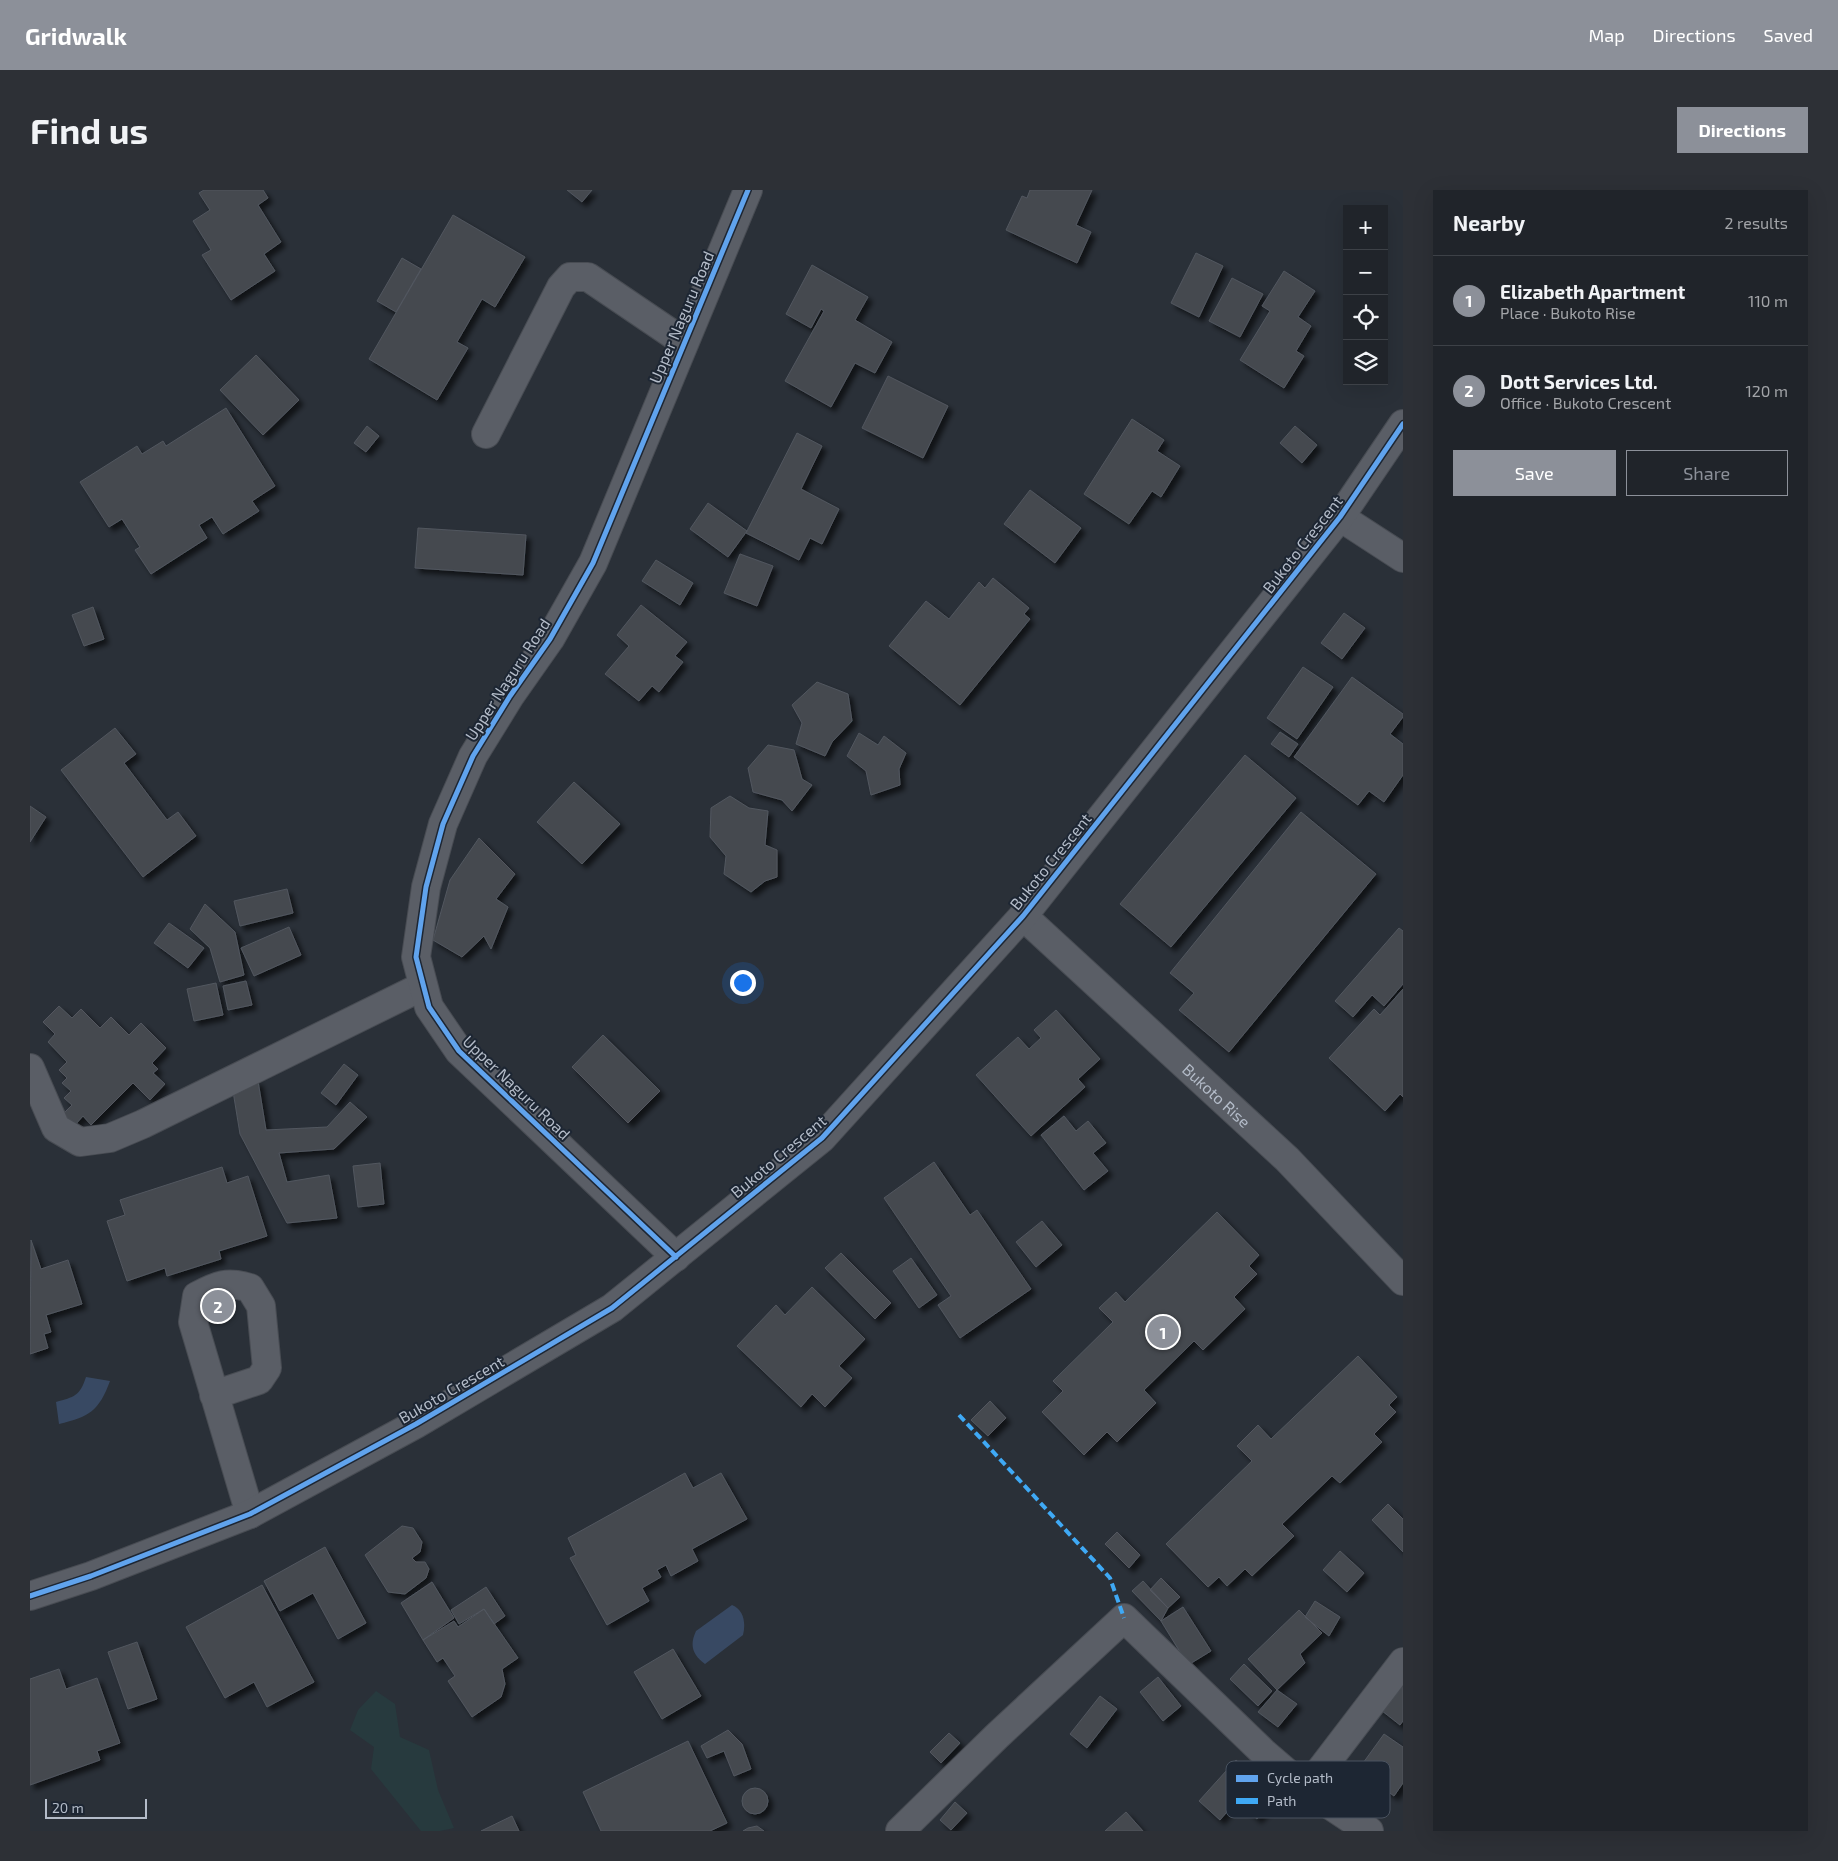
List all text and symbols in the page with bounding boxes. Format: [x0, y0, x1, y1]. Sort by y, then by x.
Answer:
text: Gridwalk [25, 21, 127, 50]
text: Map [1588, 24, 1625, 46]
text: Directions [1653, 24, 1736, 46]
text: Saved [1764, 24, 1813, 46]
button: Directions [1677, 107, 1808, 153]
text: Find us [30, 109, 148, 151]
map controls [1343, 205, 1388, 385]
button: + [1343, 205, 1388, 250]
text: Nearby [1453, 210, 1525, 235]
text: 2 results [1725, 213, 1788, 232]
street label: Upper Naguru Road [645, 248, 717, 386]
button: − [1343, 250, 1388, 295]
text: Elizabeth Apartment [1500, 280, 1685, 303]
text: 1 [1466, 291, 1472, 310]
text: 110 m [1748, 291, 1788, 310]
button: locate [1343, 295, 1388, 340]
text: Place · Bukoto Rise [1500, 303, 1636, 322]
button: layers [1343, 340, 1388, 385]
text: Dott Services Ltd. [1500, 370, 1658, 393]
text: 2 [1464, 381, 1474, 400]
text: 120 m [1745, 381, 1788, 400]
text: Office · Bukoto Crescent [1500, 393, 1671, 412]
button: Save [1453, 450, 1616, 496]
button: Share [1626, 450, 1788, 496]
street label: Bukoto Crescent [1258, 491, 1346, 597]
street label: Upper Naguru Road [460, 614, 554, 744]
street label: Bukoto Crescent [1005, 809, 1095, 913]
your location [730, 970, 756, 996]
street label: Upper Naguru Road [459, 1031, 575, 1143]
street label: Bukoto Rise [1179, 1059, 1255, 1131]
street label: Bukoto Crescent [727, 1111, 829, 1201]
pin: 2 [202, 1287, 234, 1325]
pin: 1 [1147, 1313, 1179, 1351]
street label: Bukoto Crescent [395, 1351, 507, 1427]
legend [1226, 1761, 1390, 1818]
text: Cycle path [1267, 1769, 1333, 1786]
text: Path [1267, 1792, 1296, 1809]
scale bar [45, 1796, 148, 1819]
text: 20 m [52, 1799, 84, 1816]

